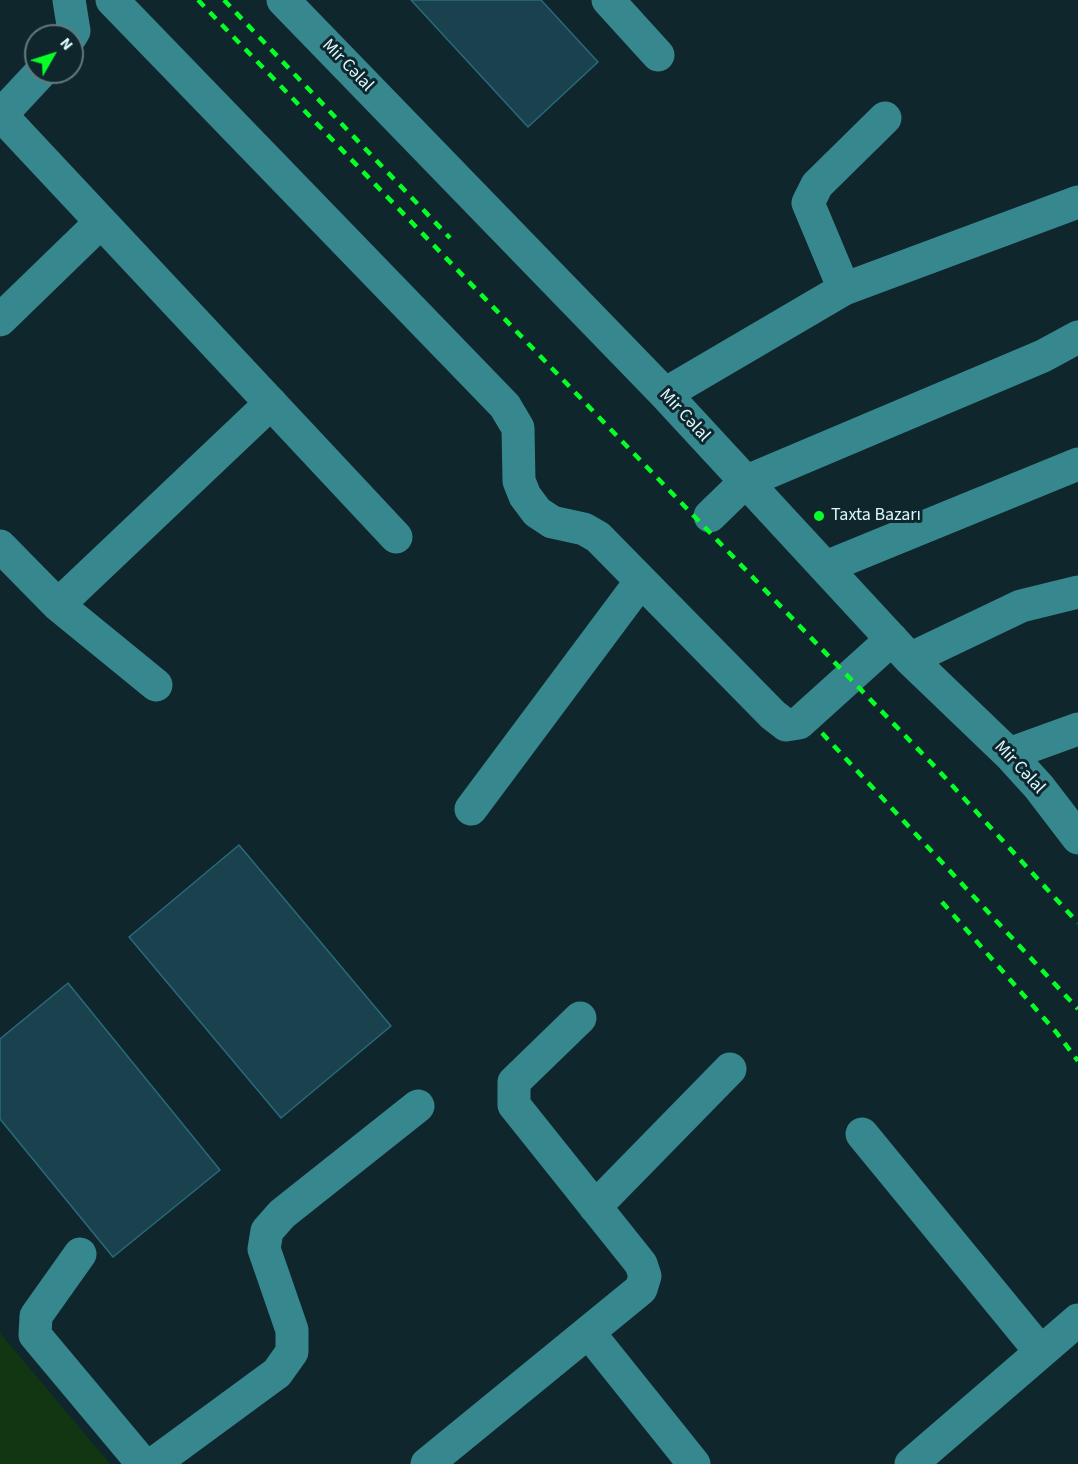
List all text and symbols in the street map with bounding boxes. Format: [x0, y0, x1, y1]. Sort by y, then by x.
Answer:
north arrow [24, 24, 84, 84]
text: N [55, 33, 78, 55]
street label: Mir Cəlal [317, 35, 377, 97]
street label: Mir Cəlal [654, 385, 714, 447]
place label: Taxta Bazarı [831, 505, 921, 527]
marker: Taxta Bazarı [812, 509, 826, 523]
street label: Mir Cəlal [989, 737, 1049, 799]

